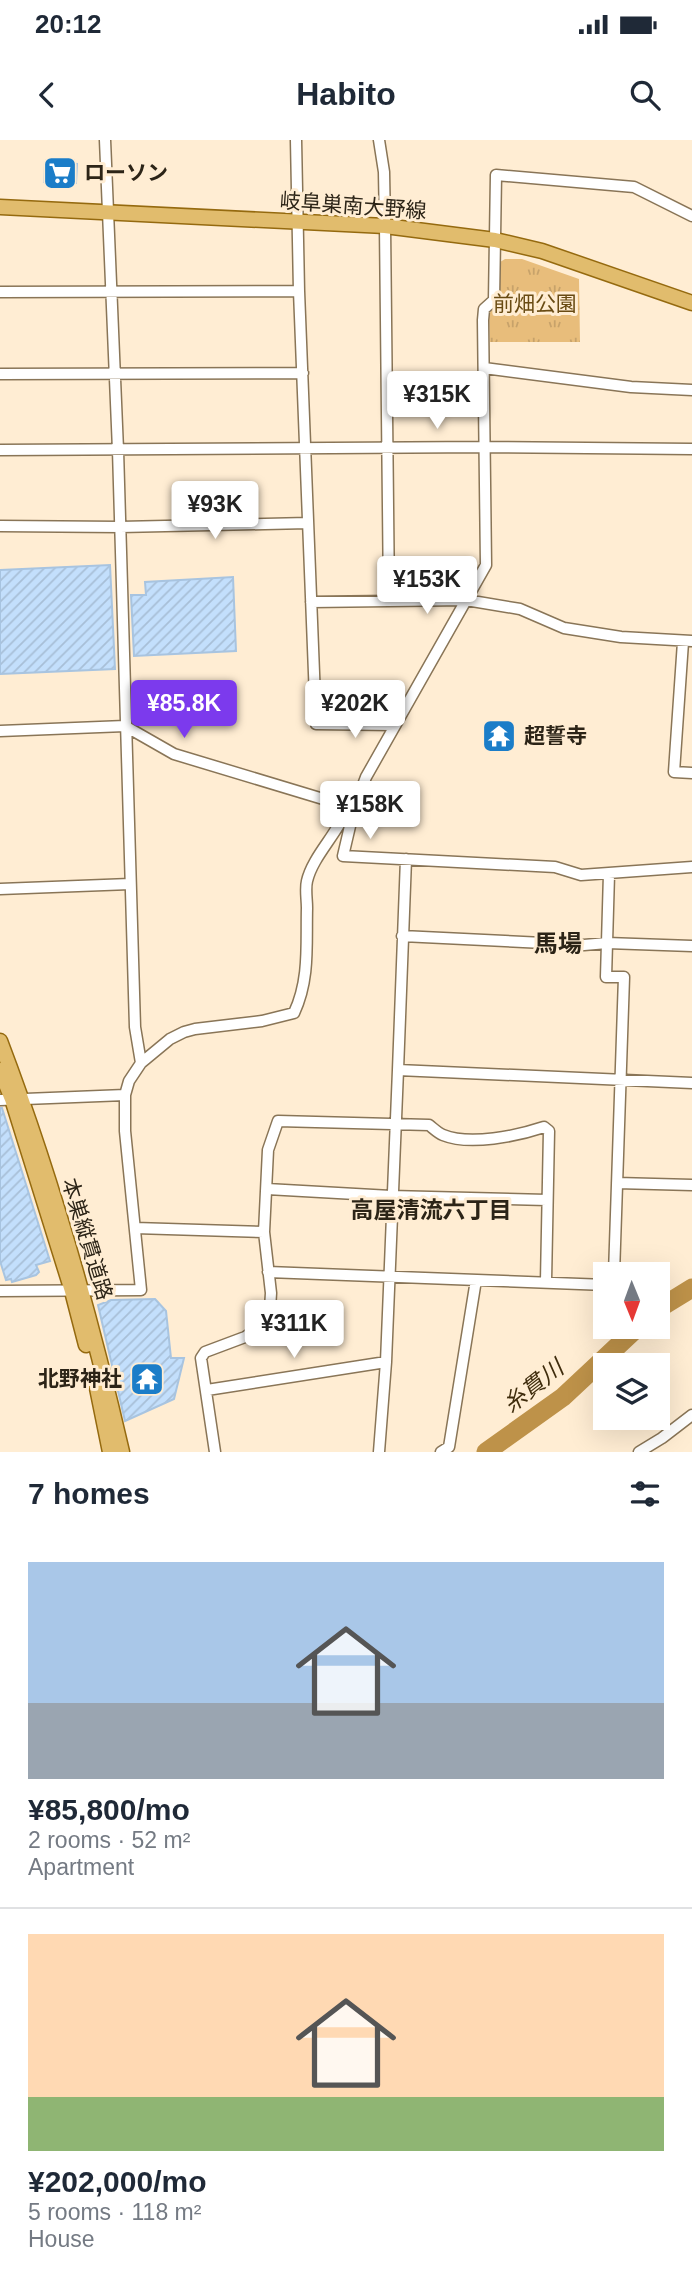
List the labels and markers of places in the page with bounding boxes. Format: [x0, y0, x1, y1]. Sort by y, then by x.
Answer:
supermarket icon: ローソン [41, 154, 79, 192]
place label: ローソン [84, 161, 168, 184]
pin: ¥315K [388, 372, 486, 431]
pin: ¥93K [174, 482, 256, 541]
pin: ¥153K [378, 556, 476, 616]
pin: ¥85.8K [127, 680, 241, 740]
pin: ¥202K [306, 680, 404, 740]
temple icon: 超誓寺 [480, 717, 518, 755]
place label: 超誓寺 [524, 724, 587, 747]
pin: ¥158K [321, 782, 419, 841]
pin: ¥311K [245, 1300, 343, 1360]
temple icon: 北野神社 [128, 1360, 166, 1398]
place label: 北野神社 [38, 1367, 122, 1390]

